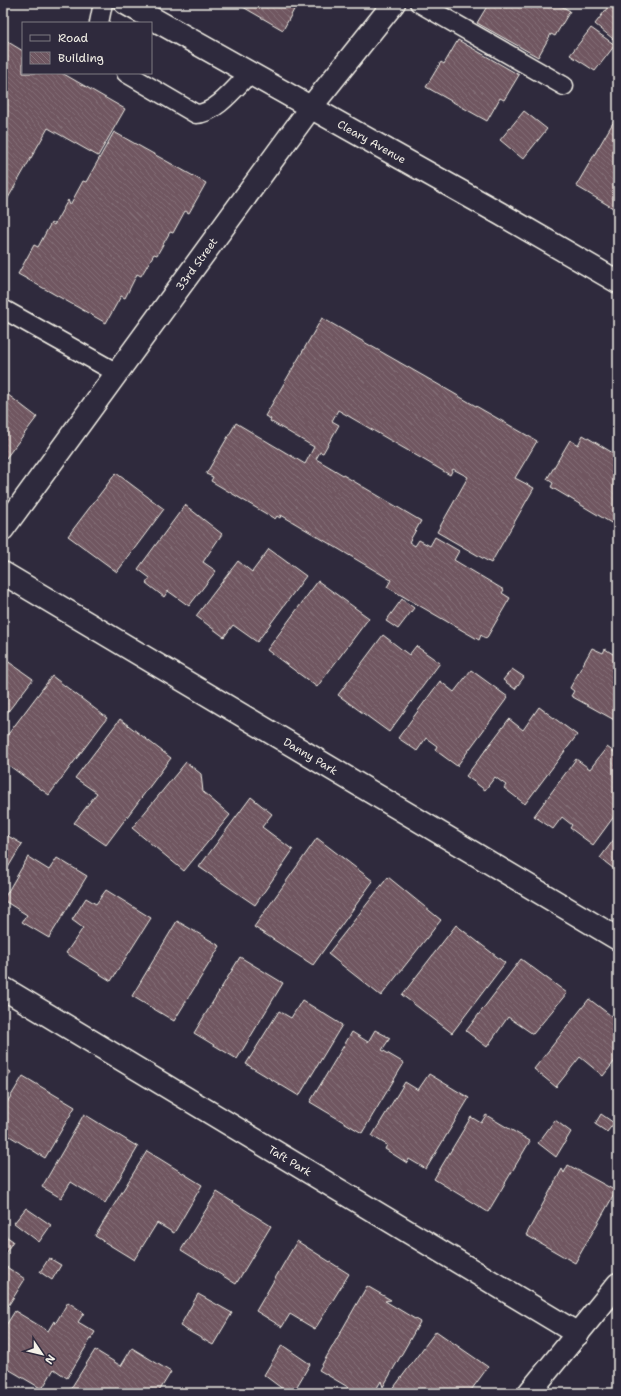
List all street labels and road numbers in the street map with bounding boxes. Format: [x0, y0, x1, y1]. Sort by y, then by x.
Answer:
street label: Cleary Avenue [334, 117, 409, 167]
street label: 33rd Street [172, 235, 221, 294]
street label: Danny Park [280, 734, 340, 779]
street label: Taft Park [265, 1142, 314, 1180]

